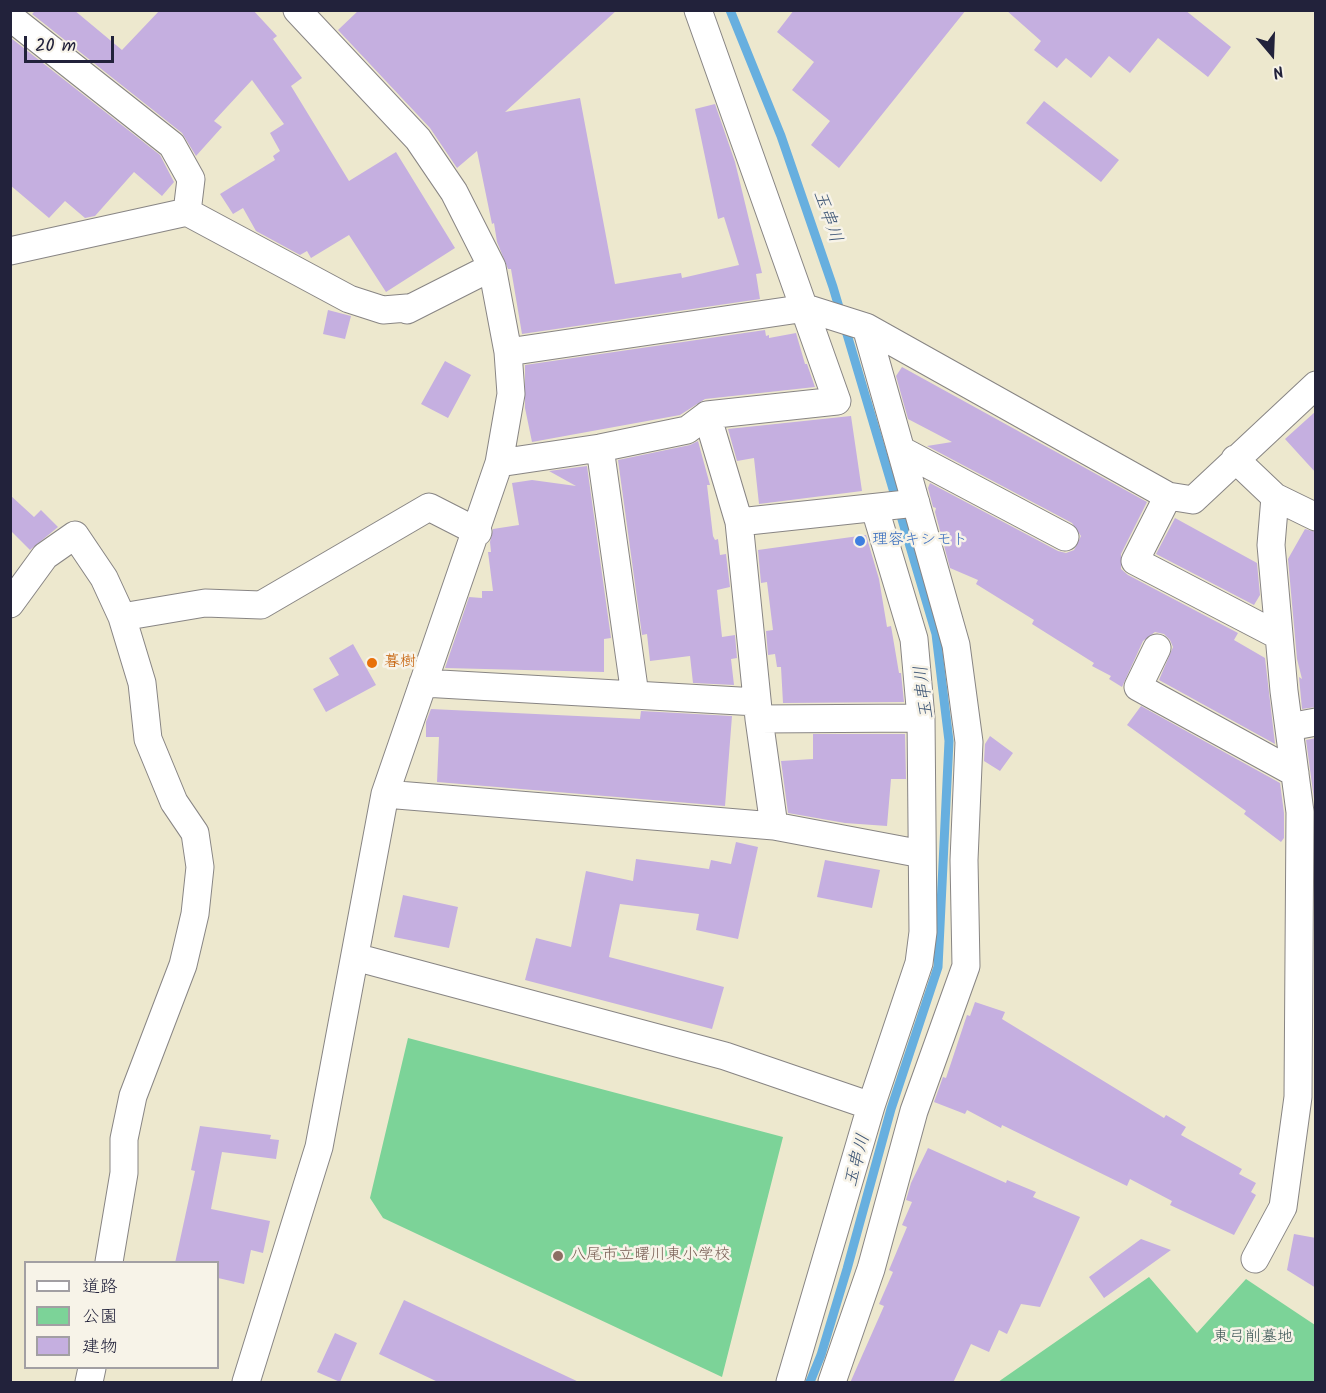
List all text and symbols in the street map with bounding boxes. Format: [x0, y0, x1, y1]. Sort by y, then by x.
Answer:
scale bar [27, 24, 117, 62]
north arrow [1242, 24, 1302, 84]
text: 20 m [35, 32, 76, 61]
text: N [1269, 58, 1287, 85]
water label: 玉串川 [807, 188, 845, 246]
place label: 理容キシモト [872, 531, 968, 551]
marker: 理容キシモト [853, 534, 867, 548]
place label: 暮樹 [384, 653, 416, 673]
marker: 暮樹 [365, 656, 379, 670]
water label: 玉串川 [912, 664, 940, 720]
water label: 玉串川 [842, 1132, 876, 1190]
place label: 八尾市立曙川東小学校 [570, 1246, 730, 1266]
marker: 八尾市立曙川東小学校 [551, 1249, 565, 1263]
legend [24, 1261, 219, 1369]
text: 道路 [82, 1273, 118, 1302]
text: 公園 [82, 1303, 118, 1332]
park label: 東弓削墓地 [1213, 1328, 1293, 1348]
text: 建物 [82, 1333, 118, 1362]

